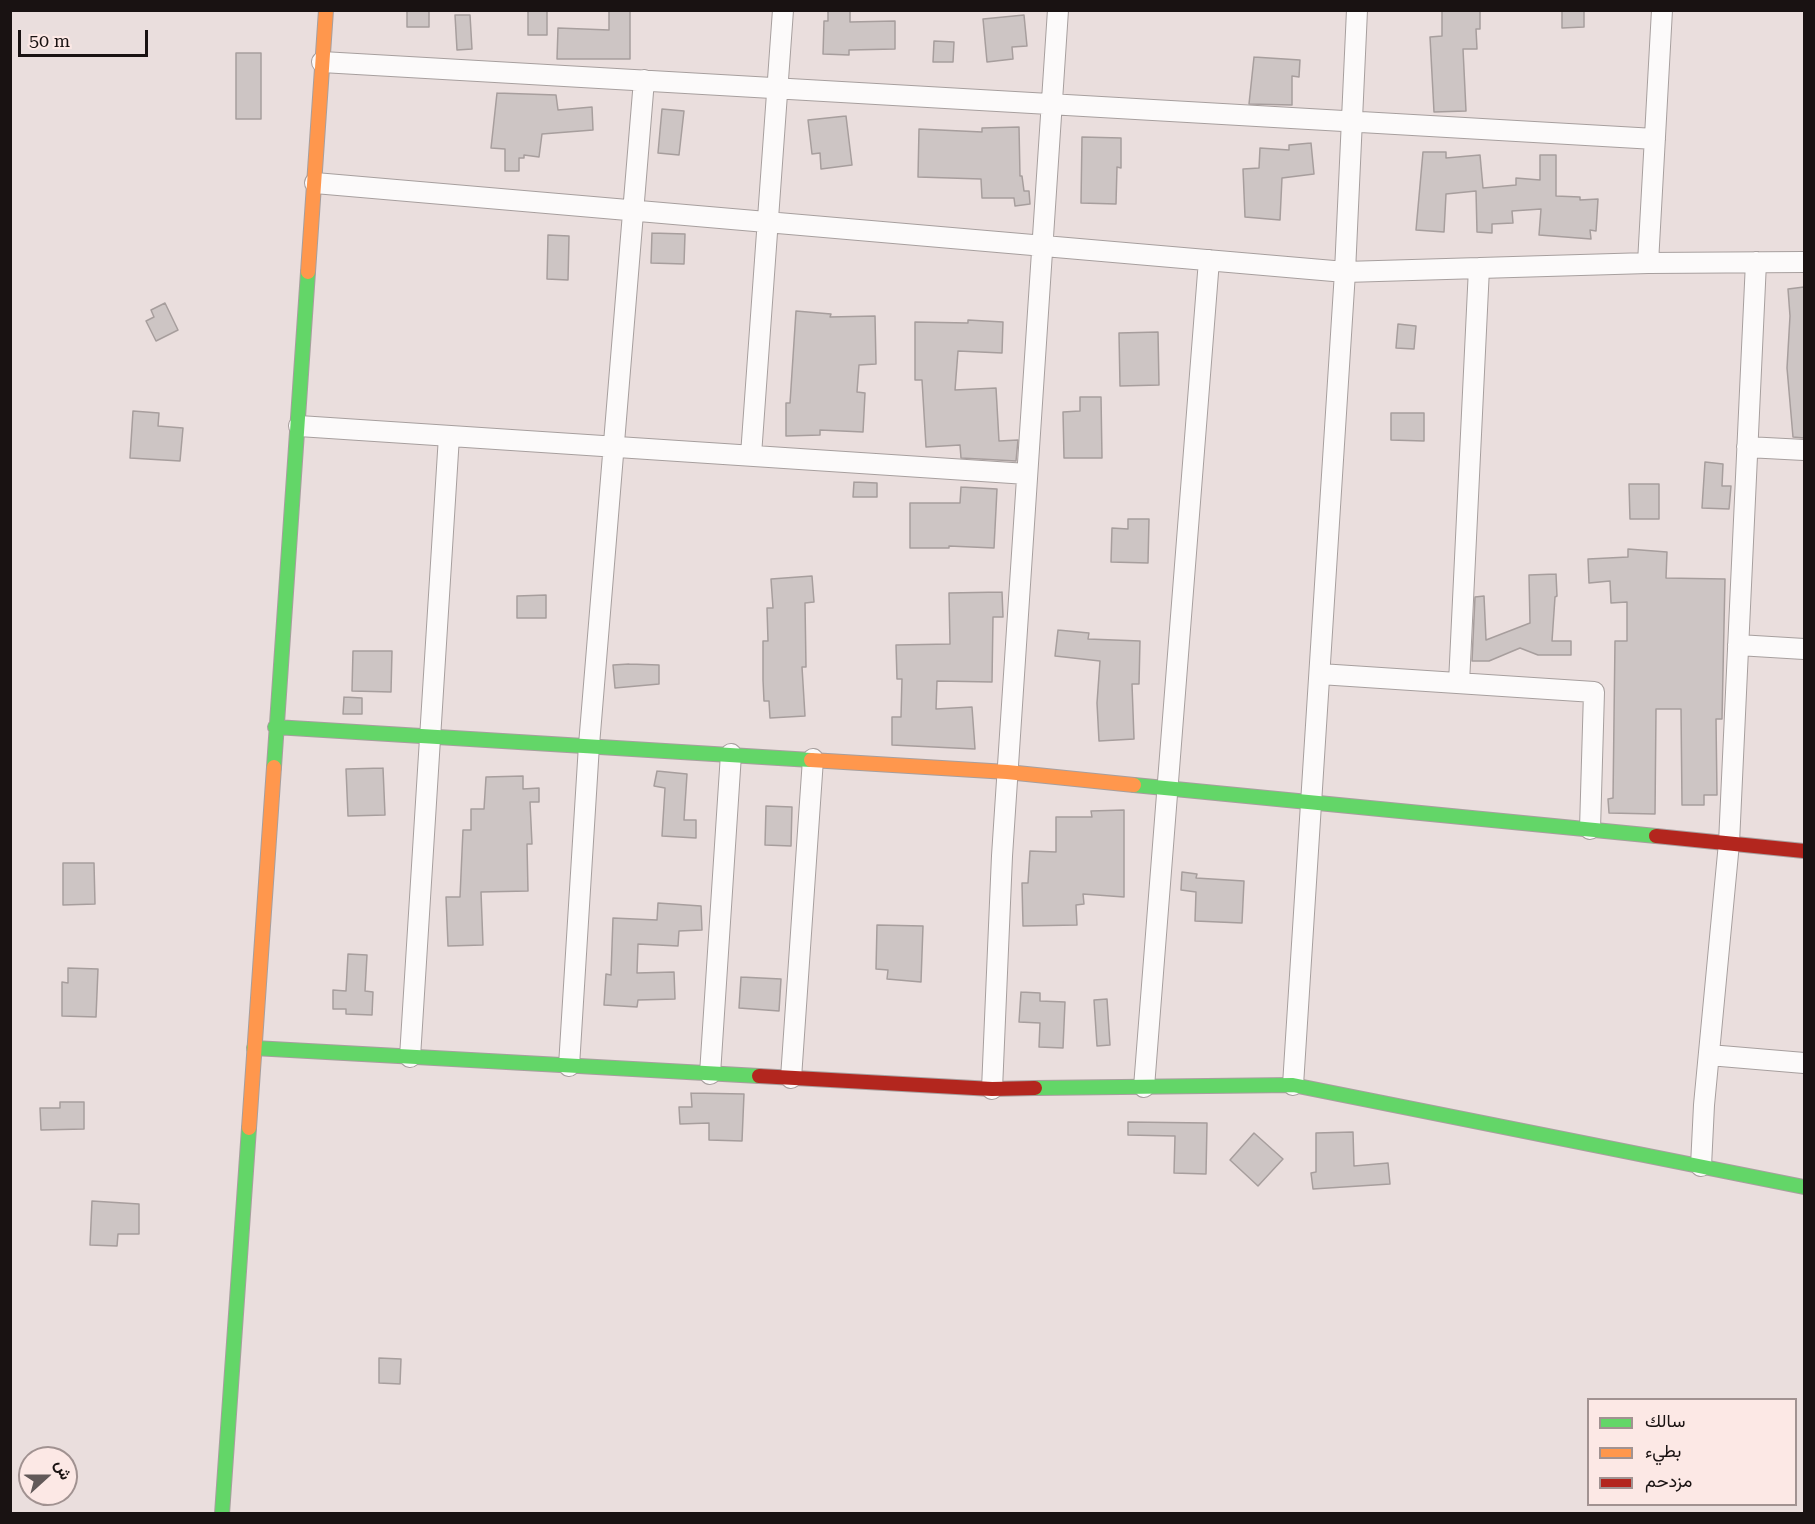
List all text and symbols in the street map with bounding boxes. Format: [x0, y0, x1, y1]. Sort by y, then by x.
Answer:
scale bar [21, 18, 152, 56]
text: 50 m [29, 30, 70, 51]
legend [1587, 1398, 1797, 1506]
text: سالك [1645, 1410, 1685, 1431]
text: بطيء [1645, 1440, 1681, 1461]
north arrow [18, 1446, 78, 1506]
text: ش [51, 1458, 76, 1482]
text: مزدحم [1645, 1470, 1692, 1491]

